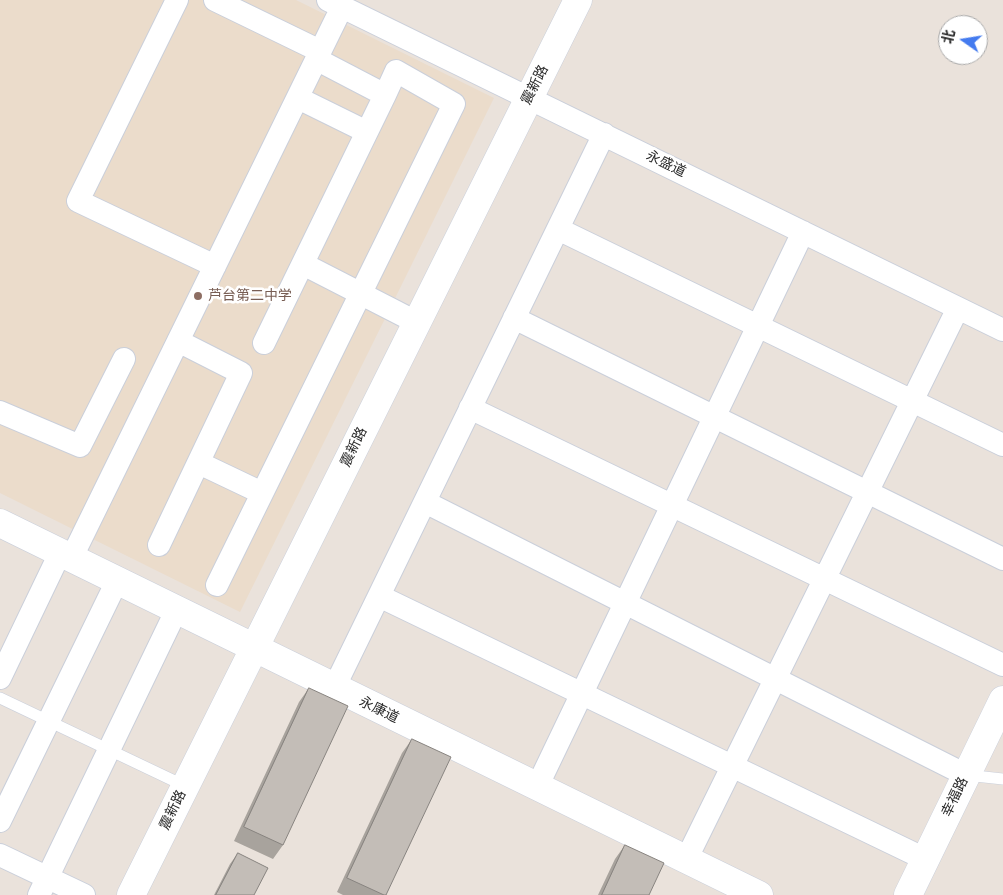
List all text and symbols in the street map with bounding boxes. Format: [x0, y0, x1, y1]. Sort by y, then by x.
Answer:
north arrow [938, 15, 988, 65]
text: 北 [939, 28, 959, 45]
street label: 震新路 [518, 62, 552, 108]
street label: 永盛道 [643, 147, 689, 181]
place label: 芦台第二中学 [208, 288, 292, 304]
marker: 芦台第二中学 [192, 290, 204, 302]
street label: 震新路 [337, 424, 371, 470]
street label: 永康道 [356, 693, 402, 727]
street label: 幸福路 [938, 774, 972, 820]
street label: 震新路 [156, 787, 190, 833]

